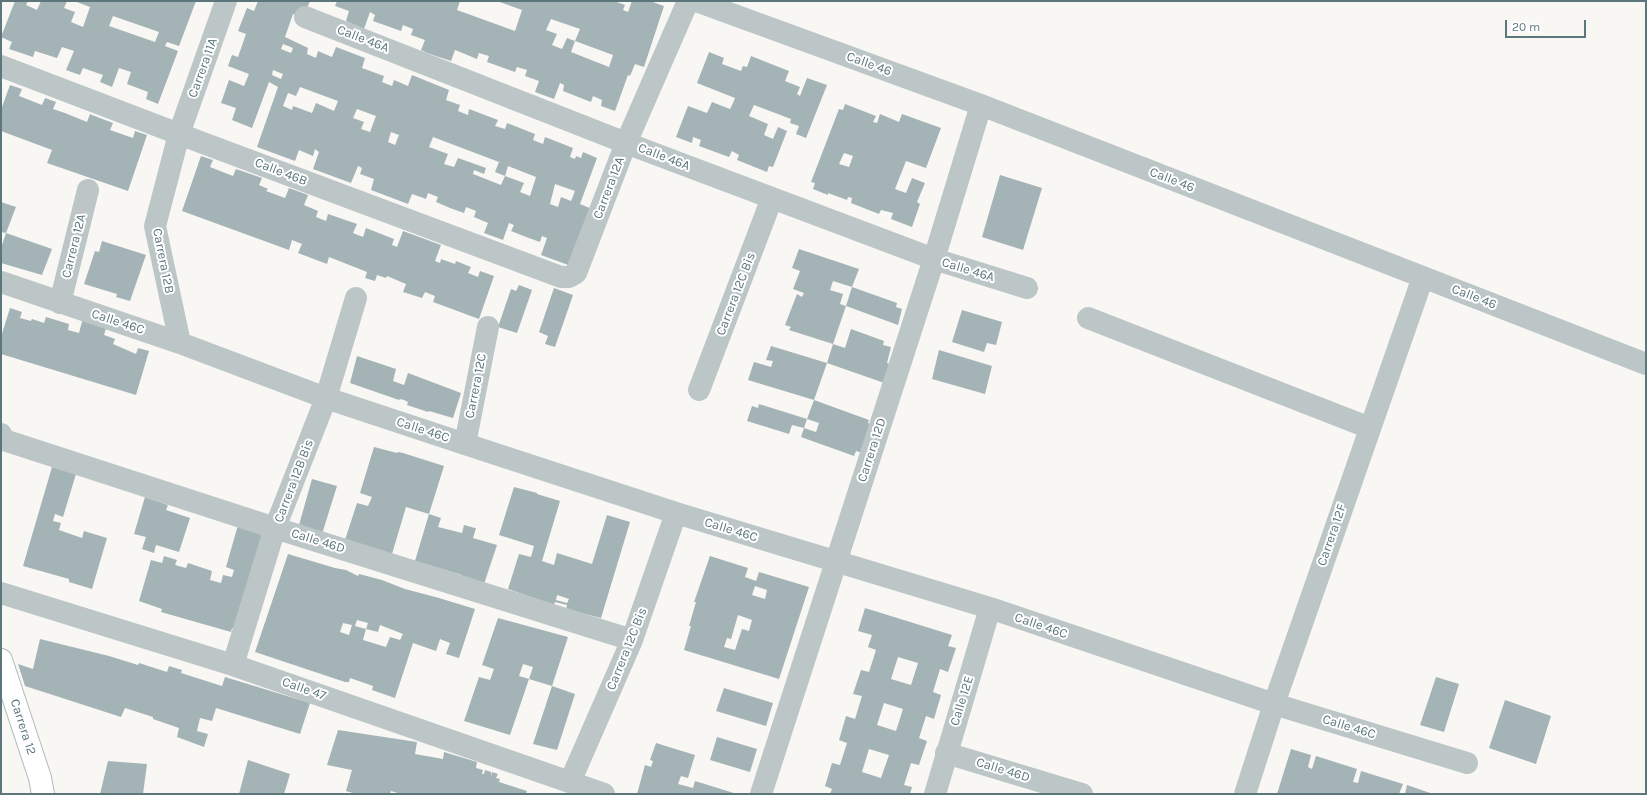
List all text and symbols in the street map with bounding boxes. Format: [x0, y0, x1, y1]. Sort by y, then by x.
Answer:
scale bar [1507, 12, 1588, 38]
text: 20 m [1512, 20, 1540, 34]
street label: Calle 46A [335, 22, 391, 56]
street label: Carrera 11A [185, 36, 221, 100]
street label: Calle 46 [844, 49, 894, 79]
street label: Calle 46A [636, 140, 692, 174]
street label: Calle 46B [253, 155, 309, 189]
street label: Carrera 12A [590, 155, 628, 221]
street label: Calle 46 [1147, 164, 1197, 196]
street label: Carrera 12A [59, 212, 89, 280]
street label: Carrera 12B [149, 227, 177, 295]
street label: Carrera 12C Bis [713, 250, 759, 338]
street label: Calle 46A [940, 255, 996, 285]
street label: Calle 46 [1449, 281, 1499, 313]
street label: Calle 46C [90, 306, 146, 338]
street label: Carrera 12C [462, 352, 490, 420]
street label: Calle 46C [395, 414, 451, 446]
street label: Carrera 12D [854, 416, 890, 484]
street label: Carrera 12B Bis [271, 437, 317, 525]
street label: Carrera 12F [1314, 502, 1350, 568]
street label: Calle 46C [702, 515, 760, 545]
street label: Calle 46D [289, 525, 347, 557]
street label: Carrera 12C Bis [603, 605, 651, 693]
street label: Calle 46C [1013, 610, 1069, 642]
street label: Calle 47 [280, 674, 328, 704]
street label: Calle 12E [947, 674, 977, 728]
street label: Carrera 12 [7, 697, 39, 757]
street label: Calle 46C [1320, 712, 1378, 742]
street label: Calle 46D [974, 754, 1032, 786]

